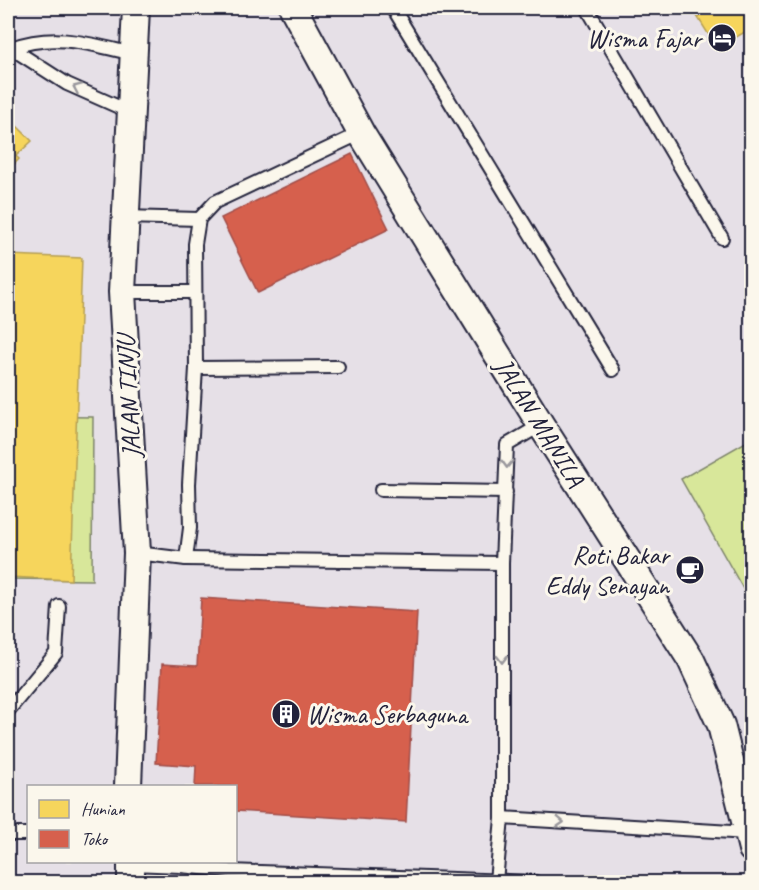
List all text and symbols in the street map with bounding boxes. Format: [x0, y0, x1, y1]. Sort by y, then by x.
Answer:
place label: Wisma Fajar [587, 22, 704, 55]
hotel icon: Wisma Fajar [706, 22, 738, 54]
one-way arrow [72, 83, 83, 95]
street label: JALAN TINJU [109, 331, 148, 461]
street label: JALAN MANILA [486, 350, 593, 494]
one-way arrow [500, 460, 513, 469]
place label: Roti Bakar Eddy Senayan [546, 539, 672, 602]
cafe icon: Roti Bakar Eddy Senayan [674, 554, 706, 586]
one-way arrow [496, 655, 508, 664]
building icon: Wisma Serbaguna [270, 698, 302, 730]
place label: Wisma Serbaguna [307, 698, 469, 731]
legend [27, 785, 237, 863]
text: Hunian [81, 798, 126, 820]
one-way arrow [556, 815, 565, 828]
text: Toko [81, 828, 109, 850]

